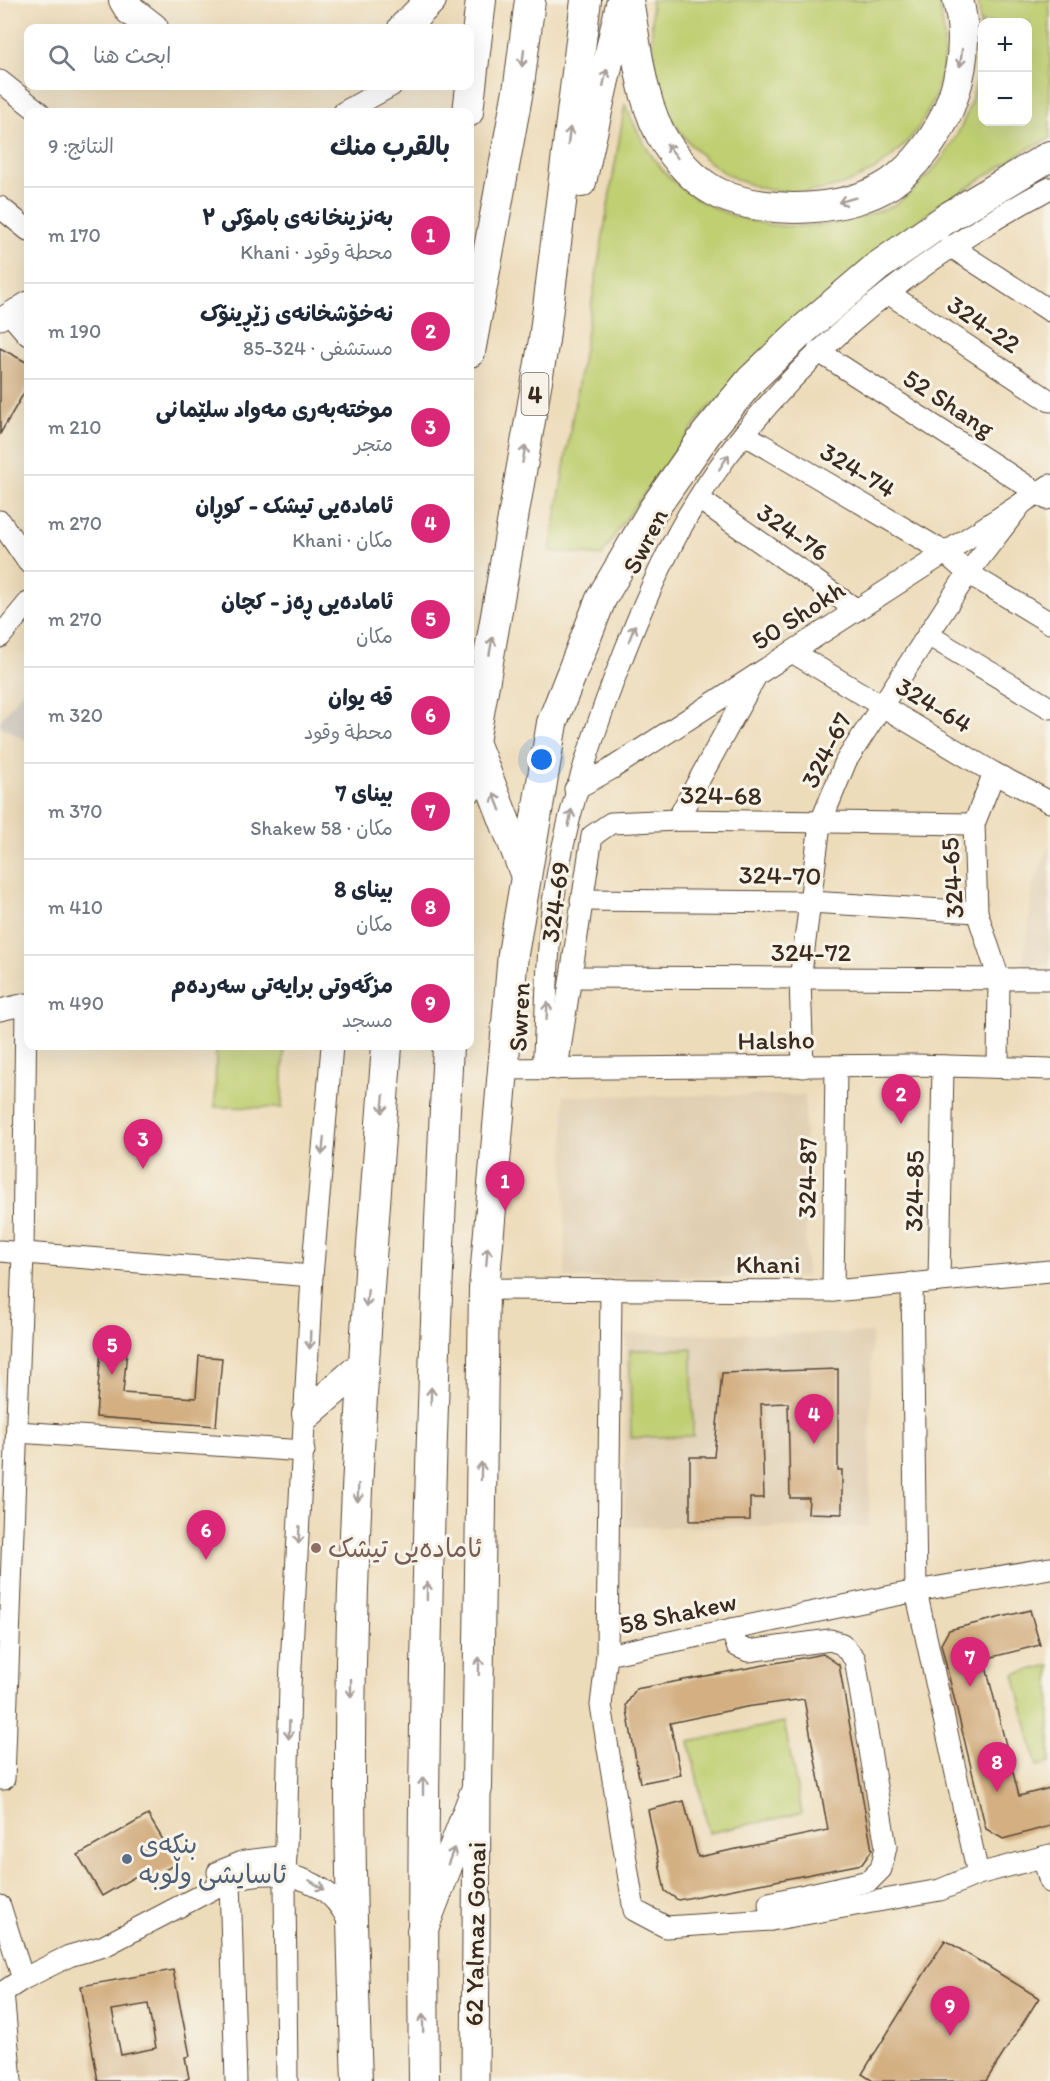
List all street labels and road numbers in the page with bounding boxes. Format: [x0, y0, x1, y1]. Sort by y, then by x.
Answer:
street label: 324-22 [941, 288, 1027, 360]
street label: 52 Shang [897, 362, 1001, 445]
road number: 4 [522, 373, 548, 415]
street label: 324-74 [814, 435, 902, 505]
street label: 324-76 [751, 496, 835, 568]
street label: Swren [615, 503, 675, 579]
street label: 50 Shokh [745, 573, 851, 657]
street label: 324-64 [890, 670, 978, 740]
street label: 324-67 [793, 707, 859, 793]
street label: 324-68 [680, 778, 762, 812]
street label: 324-65 [933, 836, 971, 920]
street label: 324-70 [738, 858, 822, 892]
street label: 324-69 [534, 860, 576, 944]
street label: 324-72 [771, 936, 852, 968]
street label: Swren [501, 981, 537, 1052]
street label: Halsho [737, 1023, 815, 1057]
street label: 324-87 [790, 1137, 824, 1219]
street label: 324-85 [897, 1150, 931, 1232]
street label: Khani [736, 1248, 800, 1280]
street label: 58 Shakew [616, 1585, 740, 1641]
street label: 62 Yalmaz Gonai [457, 1841, 493, 2027]

